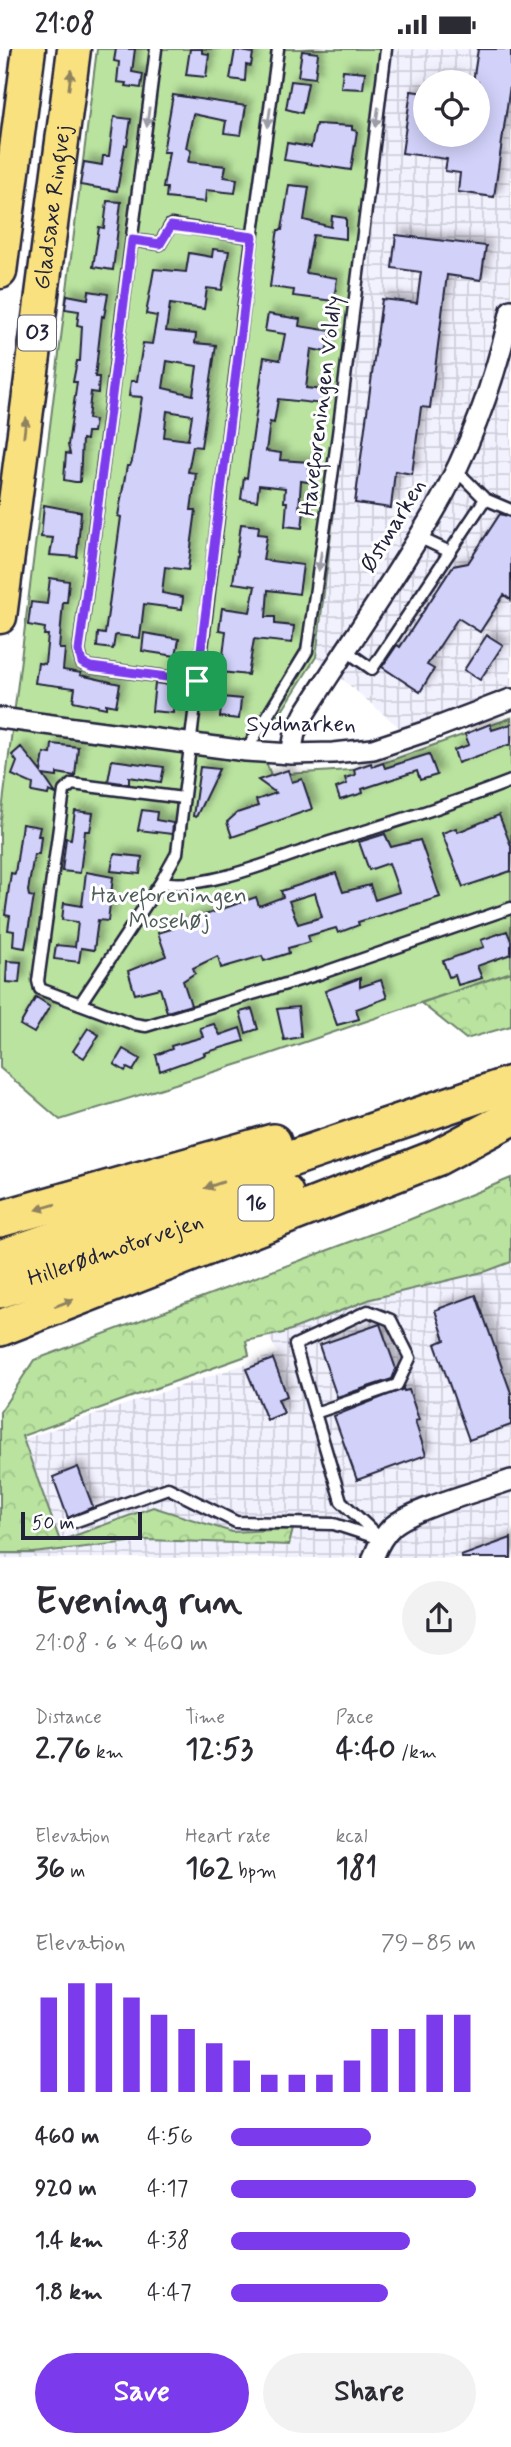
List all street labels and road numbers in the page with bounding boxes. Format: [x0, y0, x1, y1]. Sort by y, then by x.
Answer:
street label: Gladsaxe Ringvej [28, 123, 79, 292]
street label: Haveforeningen Voldly [294, 294, 351, 518]
road number: O3 [18, 315, 56, 351]
street label: Østmarken [354, 474, 434, 578]
street label: Sydmarken [246, 710, 356, 740]
road number: 16 [238, 1185, 274, 1221]
street label: Hillerødmotorvejen [24, 1207, 207, 1294]

